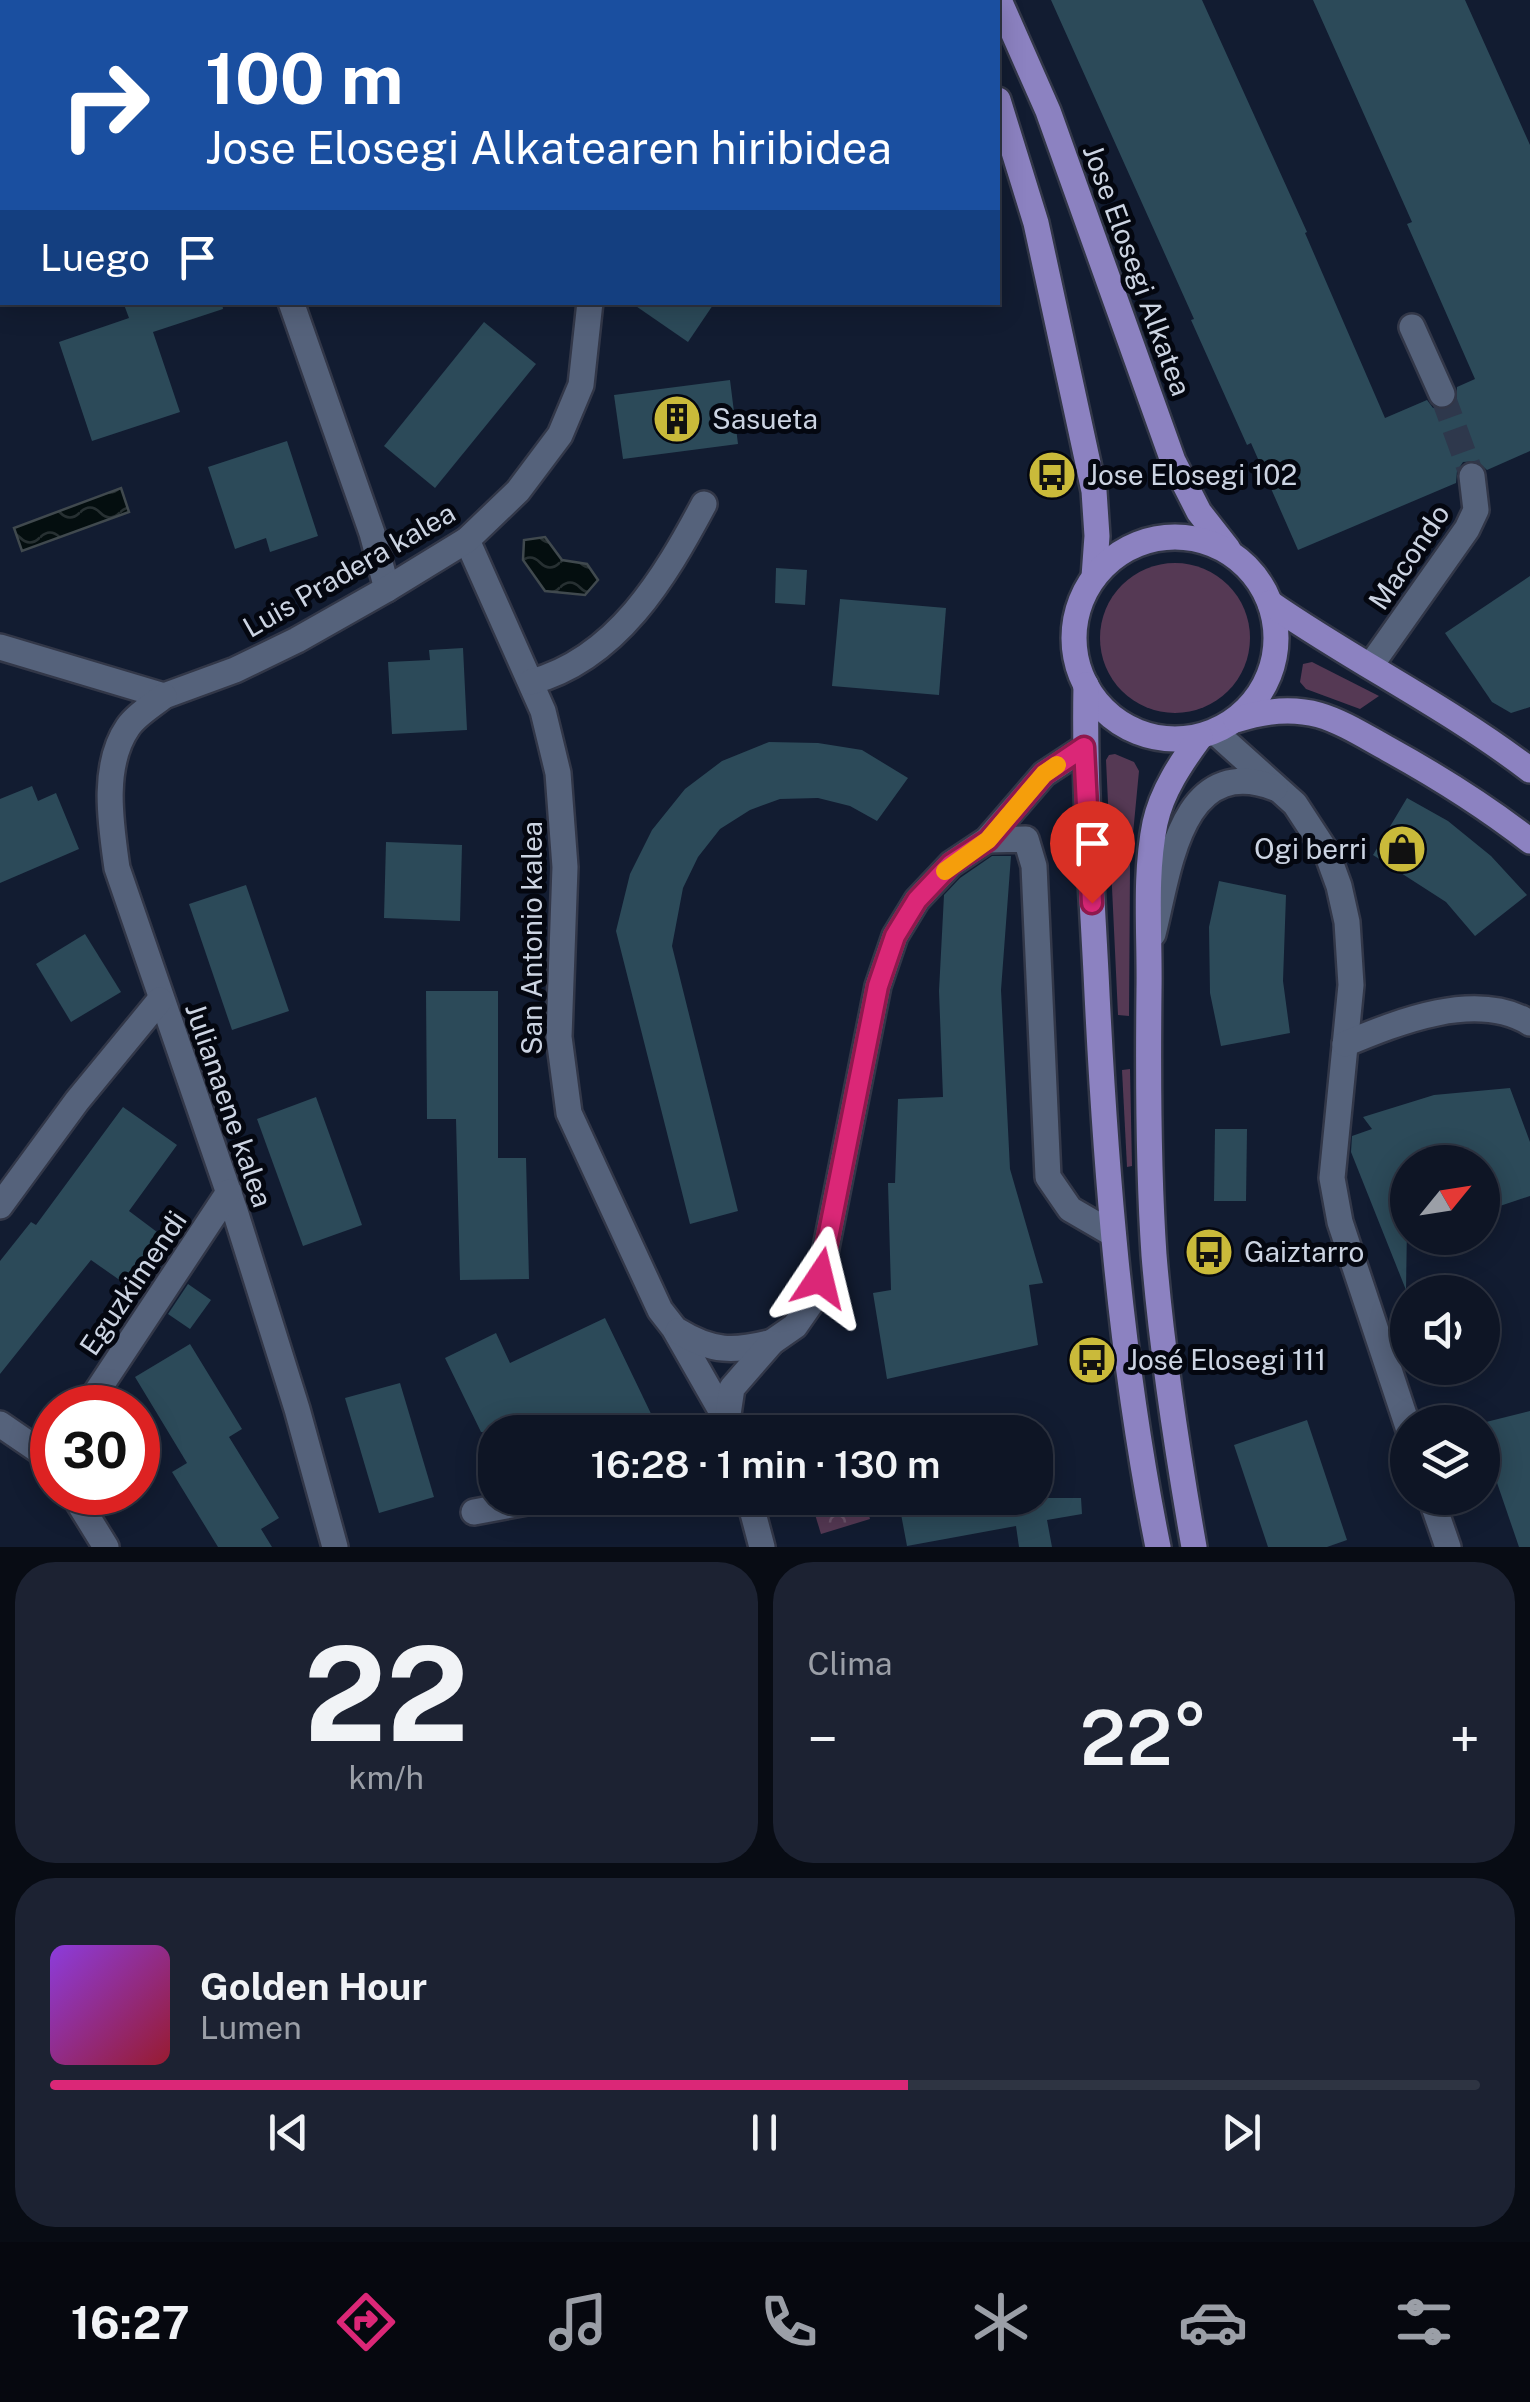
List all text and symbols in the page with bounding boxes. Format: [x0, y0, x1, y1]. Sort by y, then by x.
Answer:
text: 100 m [205, 37, 403, 120]
icon: right [40, 40, 170, 170]
text: Jose Elosegi Alkatearen hiribidea [205, 121, 892, 174]
street label: Jose Elosegi Alkatea [1077, 140, 1198, 400]
icon: arrive [170, 230, 225, 285]
text: Luego [40, 235, 150, 280]
building icon: Sasueta [651, 393, 703, 445]
place label: Sasueta [712, 402, 818, 435]
bus stop icon: Jose Elosegi 102 [1026, 449, 1078, 501]
place label: Jose Elosegi 102 [1087, 458, 1297, 491]
street label: Luis Pradera kalea [237, 495, 461, 644]
street label: Macondo [1361, 498, 1456, 616]
pin [1050, 801, 1135, 904]
icon: arrive [1065, 816, 1120, 871]
street label: San Antonio kalea [515, 821, 548, 1055]
shop icon: Ogi berri [1376, 823, 1428, 875]
place label: Ogi berri [1254, 832, 1367, 865]
street label: Julianaene kalea [179, 998, 280, 1211]
north arrow [1390, 1145, 1500, 1255]
map controls [1390, 1145, 1500, 1515]
street label: Eguzkimendi [72, 1204, 193, 1361]
position arrow [768, 1226, 872, 1330]
bus stop icon: Gaiztarro [1183, 1226, 1235, 1278]
place label: Gaiztarro [1244, 1235, 1364, 1268]
button: sound [1390, 1275, 1500, 1385]
bus stop icon: José Elosegi 111 [1066, 1334, 1118, 1386]
place label: José Elosegi 111 [1127, 1343, 1326, 1376]
speed limit sign: 30 [30, 1385, 160, 1515]
button: layers [1390, 1405, 1500, 1515]
text: 16:28 · 1 min · 130 m [590, 1442, 941, 1487]
text: 22 [304, 1618, 469, 1770]
text: Clima [808, 1645, 893, 1682]
text: 22° [1080, 1694, 1208, 1782]
text: − [808, 1707, 838, 1771]
text: + [1450, 1707, 1480, 1771]
text: km/h [349, 1759, 424, 1796]
text: Golden Hour [200, 1964, 427, 2009]
text: Lumen [200, 2009, 302, 2046]
icon: previous [261, 2105, 316, 2160]
icon: pause [737, 2105, 792, 2160]
icon: next [1214, 2105, 1269, 2160]
icon: directions [331, 2287, 401, 2357]
icon: music [543, 2287, 613, 2357]
icon: phone [754, 2287, 824, 2357]
icon: climate [966, 2287, 1036, 2357]
icon: car [1178, 2287, 1248, 2357]
icon: filters [1389, 2287, 1459, 2357]
text: 16:27 [71, 2296, 190, 2349]

